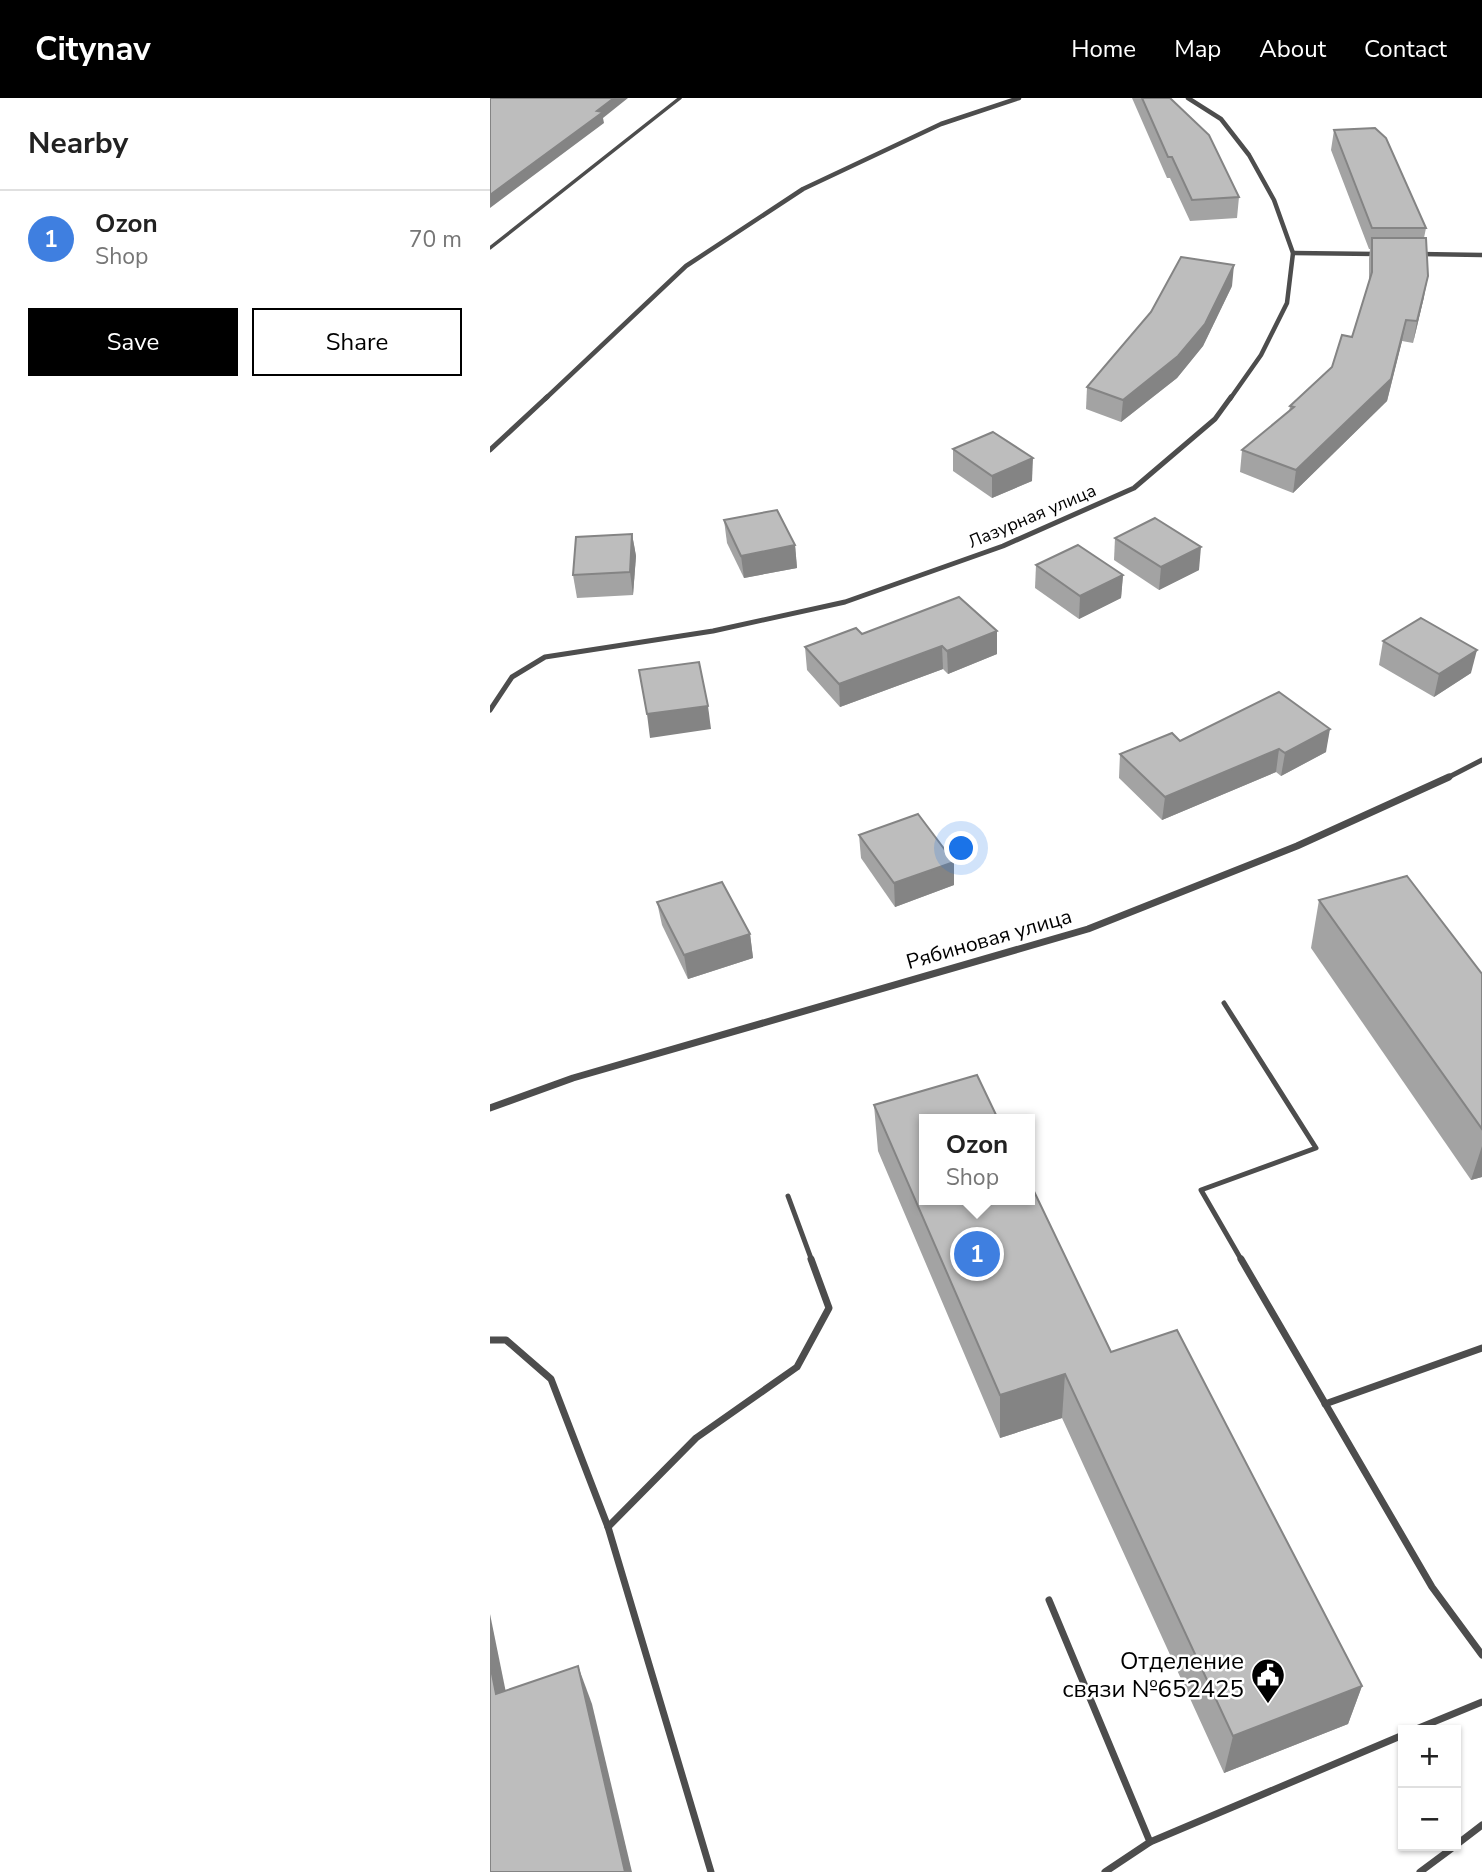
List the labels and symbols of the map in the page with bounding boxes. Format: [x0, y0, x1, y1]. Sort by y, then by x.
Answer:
street label: Лазурная улица [964, 478, 1100, 554]
your location [944, 831, 978, 865]
street label: Рябиновая улица [903, 902, 1075, 976]
pin: 1 [954, 1228, 1000, 1280]
place label: Отделение связи №652425 [1062, 1645, 1244, 1705]
public building icon: Отделение связи №652425 [1249, 1656, 1287, 1705]

